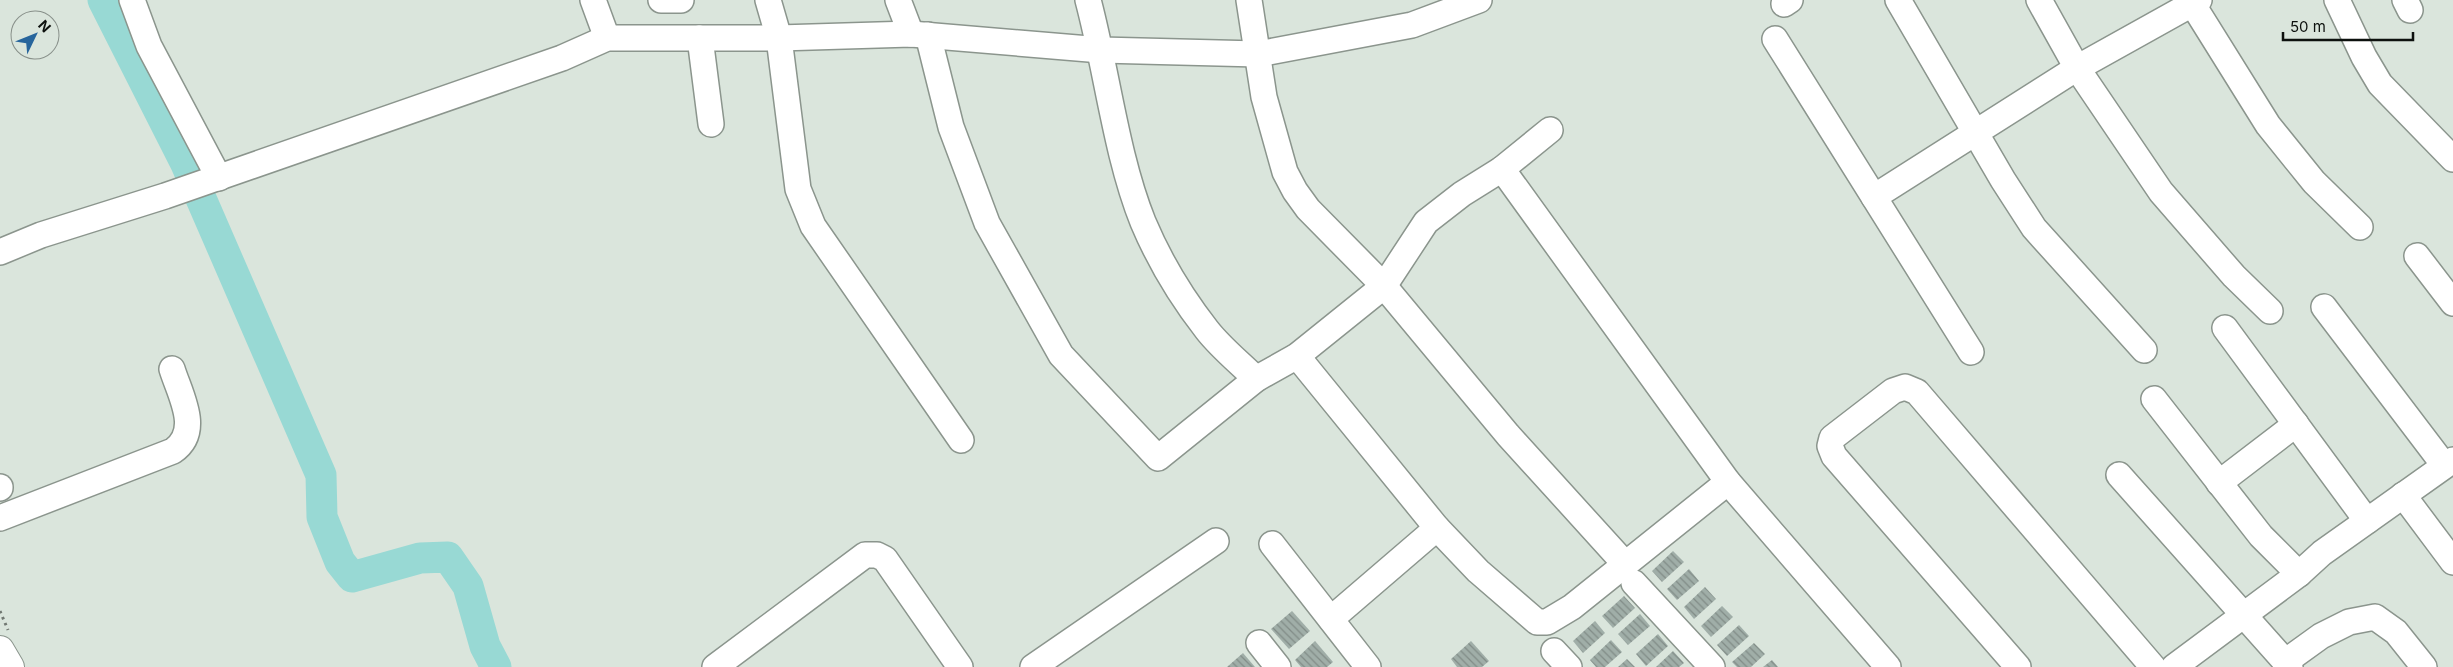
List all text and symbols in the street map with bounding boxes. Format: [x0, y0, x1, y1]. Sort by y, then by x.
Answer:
north arrow [10, 10, 60, 60]
scale bar [2283, 10, 2413, 42]
text: N [35, 16, 55, 35]
text: 50 m [2290, 17, 2326, 36]

